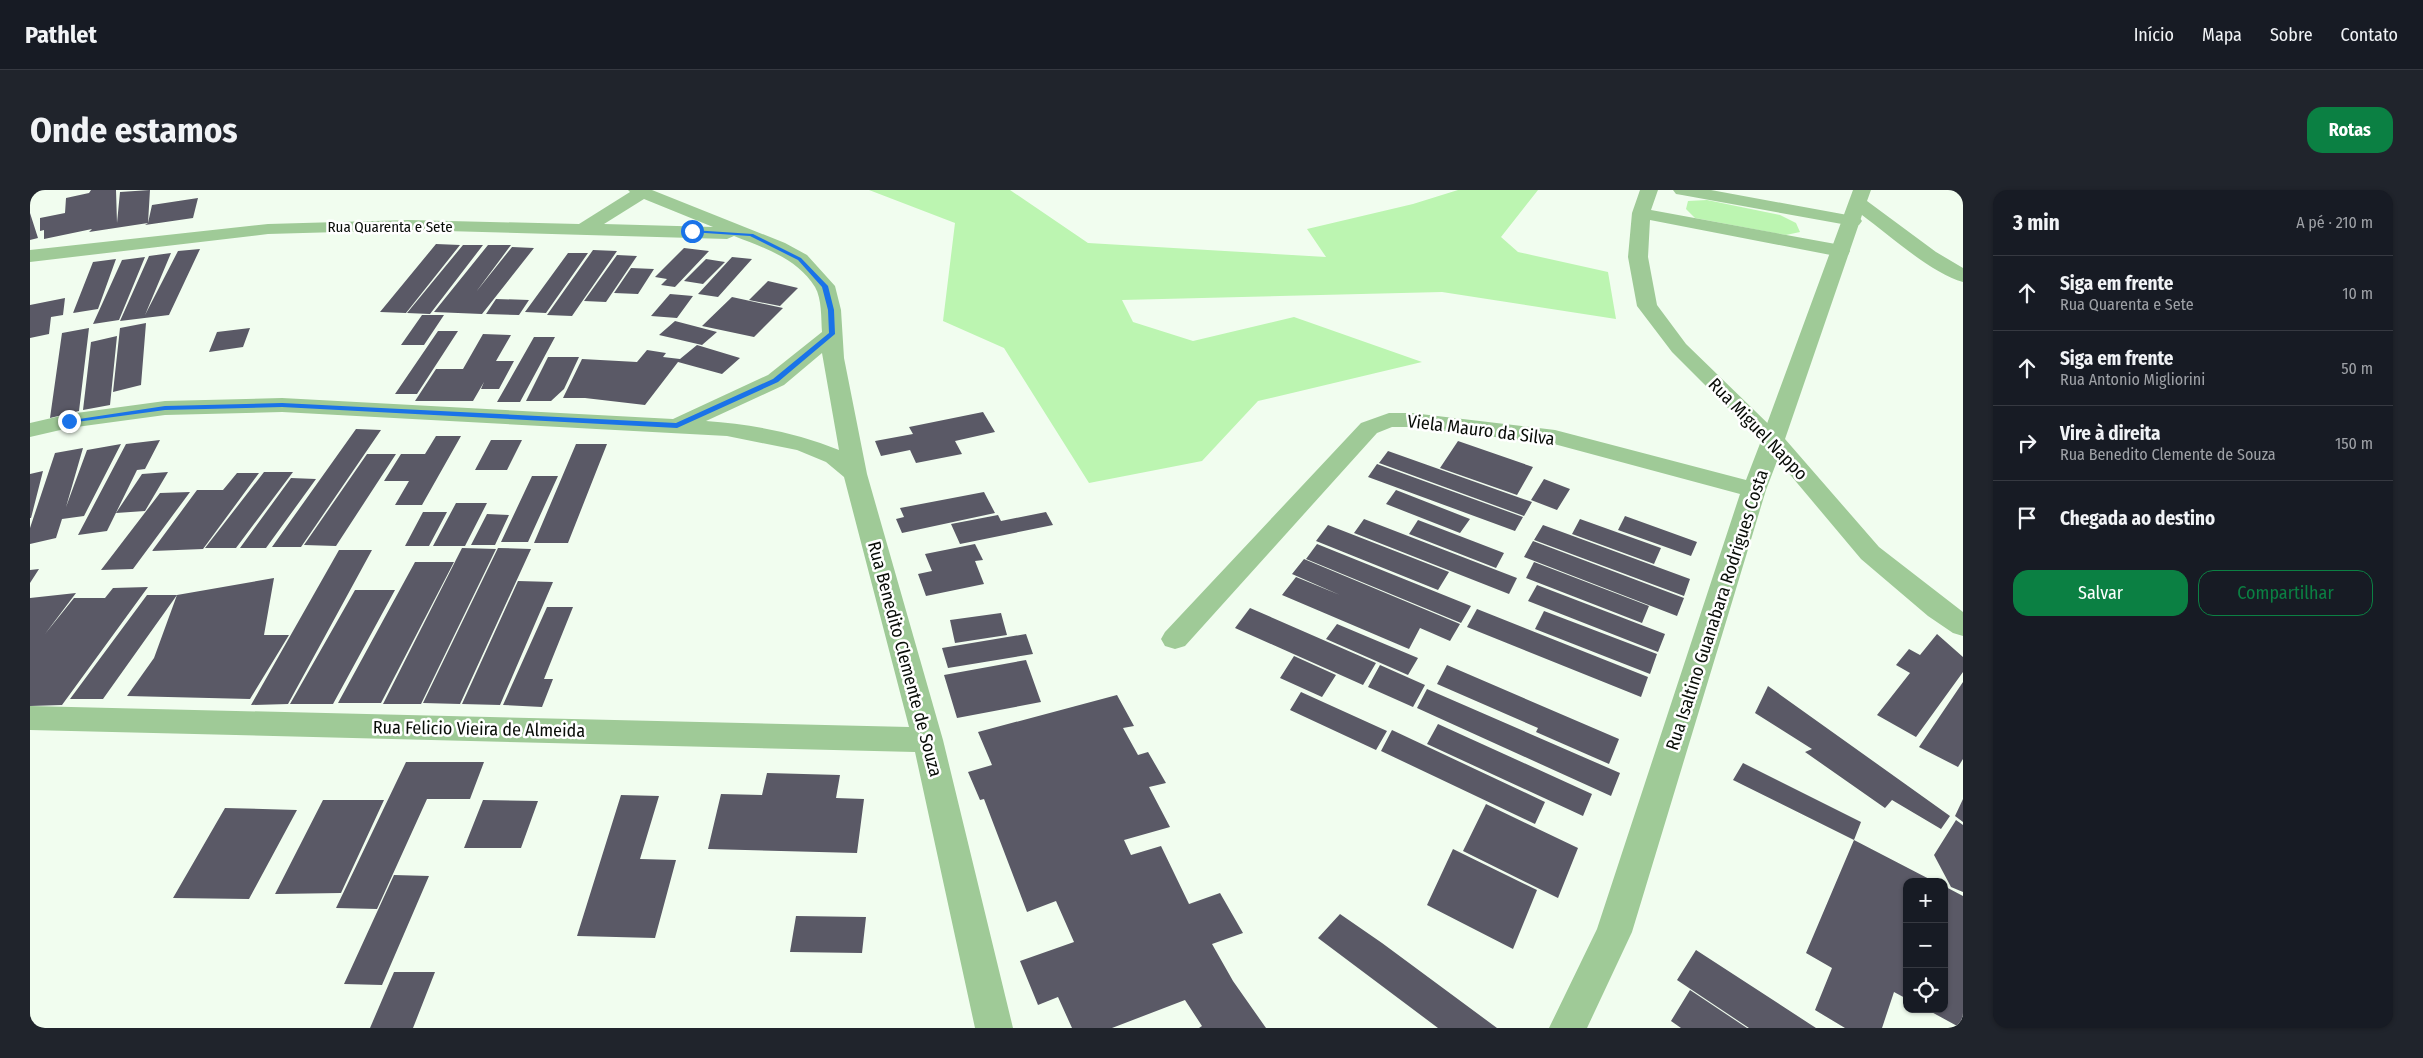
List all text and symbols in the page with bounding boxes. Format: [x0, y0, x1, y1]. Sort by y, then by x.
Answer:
text: Pathlet [25, 21, 97, 49]
text: Início [2134, 24, 2174, 46]
text: Mapa [2202, 24, 2242, 46]
text: Sobre [2270, 24, 2313, 46]
text: Contato [2341, 24, 2398, 46]
button: Rotas [2307, 107, 2393, 153]
text: Onde estamos [30, 109, 238, 151]
text: 3 min [2013, 210, 2060, 236]
text: A pé · 210 m [2296, 213, 2373, 232]
street label: Rua Quarenta e Sete [327, 218, 453, 236]
route start [681, 220, 704, 243]
text: Siga em frente [2060, 272, 2174, 295]
icon: ahead [2013, 279, 2041, 307]
text: 10 m [2342, 284, 2373, 303]
text: Rua Quarenta e Sete [2060, 295, 2194, 314]
text: Siga em frente [2060, 347, 2174, 370]
icon: ahead [2013, 354, 2041, 382]
text: 50 m [2341, 359, 2373, 378]
text: Rua Antonio Migliorini [2060, 370, 2205, 389]
street label: Rua Miguel Nappo [1704, 373, 1812, 485]
route end [58, 410, 81, 433]
street label: Viela Mauro da Silva [1406, 410, 1556, 450]
text: Vire à direita [2060, 422, 2161, 445]
icon: right [2013, 429, 2041, 457]
text: 150 m [2335, 434, 2373, 453]
text: Rua Benedito Clemente de Souza [2060, 445, 2276, 464]
street label: Rua Isaltino Guanabara Rodrigues Costa [1661, 467, 1773, 753]
icon: arrive [2013, 504, 2041, 532]
text: Chegada ao destino [2060, 507, 2215, 530]
street label: Rua Benedito Clemente de Souza [863, 539, 947, 779]
button: Salvar [2013, 570, 2188, 616]
button: Compartilhar [2198, 570, 2373, 616]
street label: Rua Felicio Vieira de Almeida [373, 716, 585, 742]
map controls [1903, 878, 1948, 1013]
button: + [1903, 878, 1948, 923]
button: − [1903, 923, 1948, 968]
button: locate [1903, 968, 1948, 1013]

